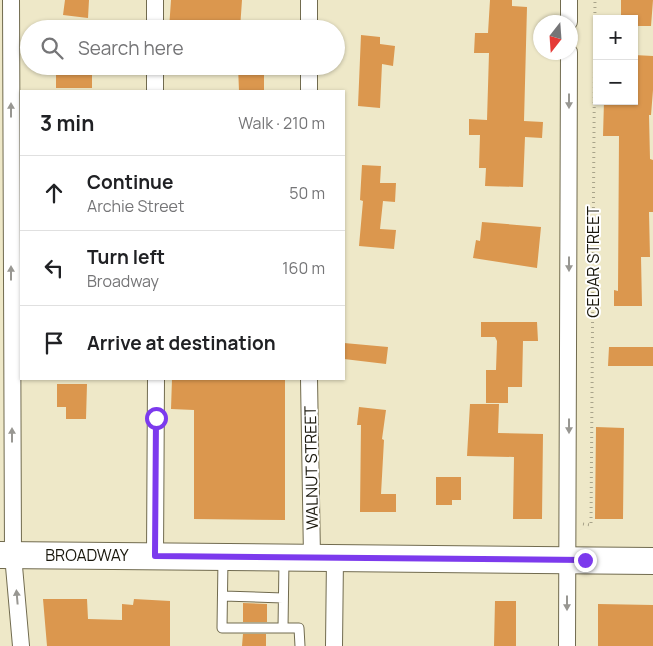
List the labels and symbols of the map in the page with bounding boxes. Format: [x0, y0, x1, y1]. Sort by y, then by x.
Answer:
north arrow [533, 15, 578, 60]
one-way arrow [565, 93, 573, 109]
one-way arrow [7, 102, 15, 118]
street label: CEDAR STREET [582, 206, 604, 318]
one-way arrow [565, 256, 573, 272]
one-way arrow [7, 264, 15, 280]
street label: WALNUT STREET [299, 405, 323, 530]
route start [145, 407, 168, 430]
one-way arrow [565, 418, 573, 434]
one-way arrow [8, 427, 16, 443]
street label: BROADWAY [45, 544, 129, 566]
route end [574, 549, 597, 572]
one-way arrow [12, 589, 20, 605]
one-way arrow [563, 595, 571, 611]

